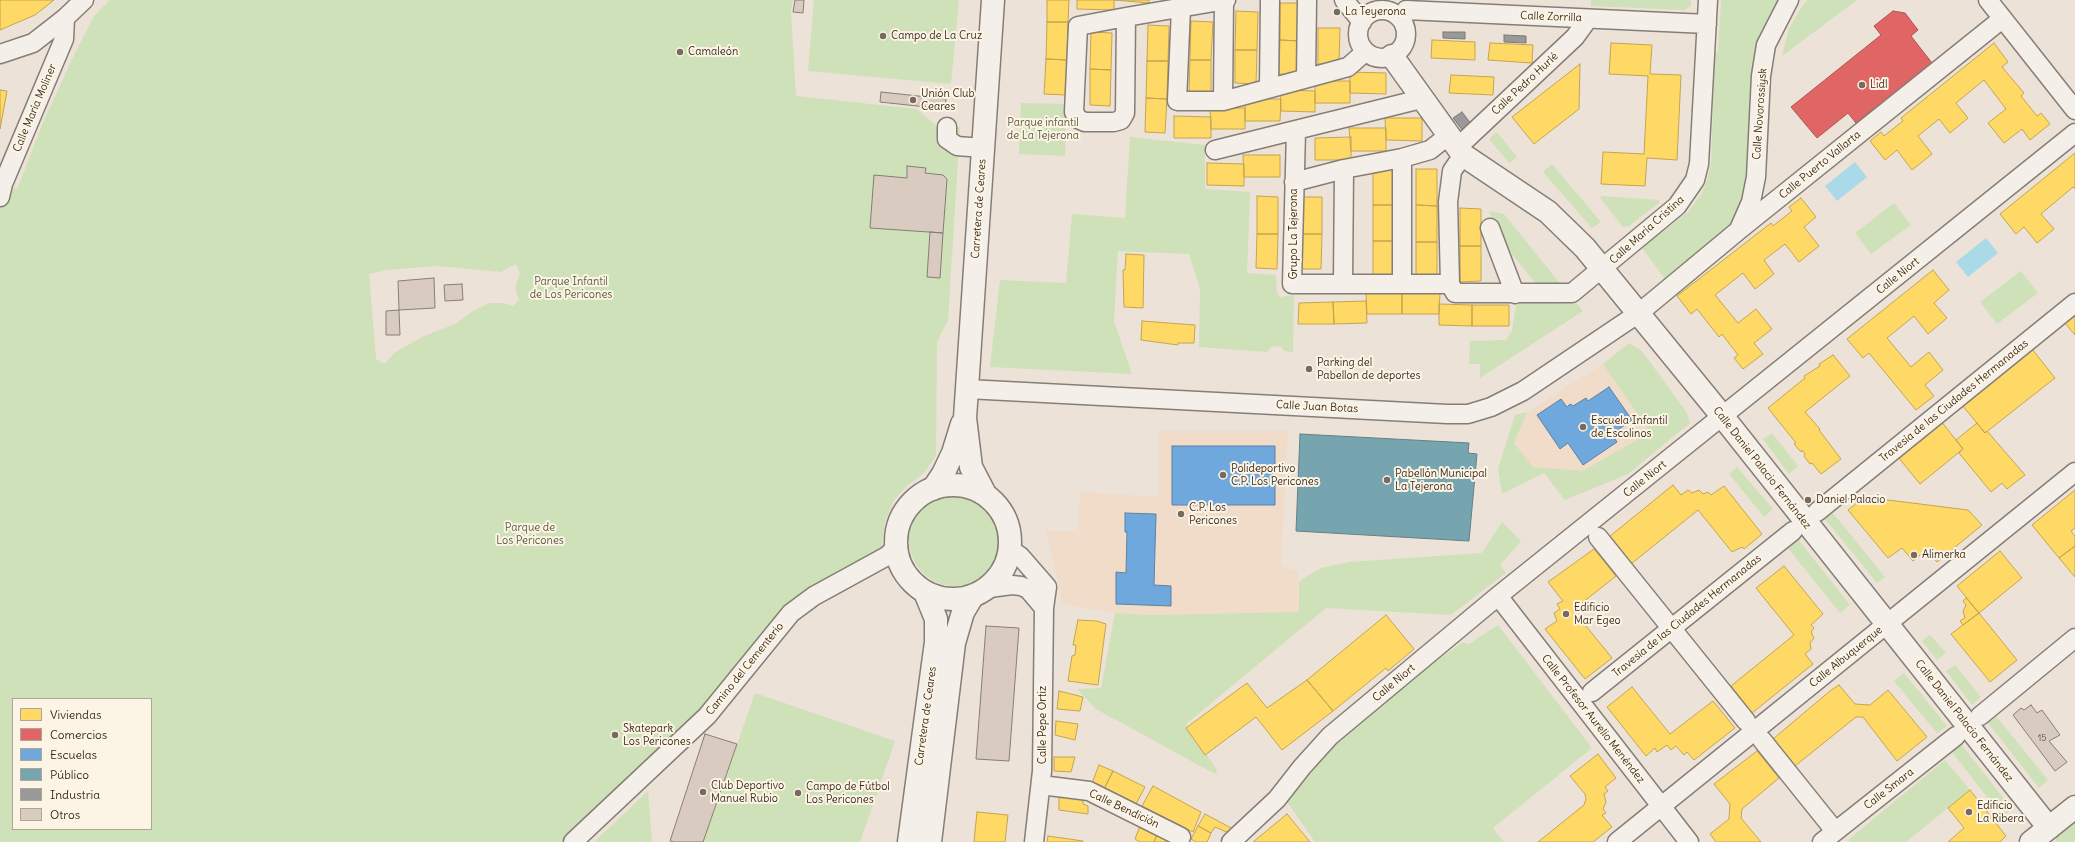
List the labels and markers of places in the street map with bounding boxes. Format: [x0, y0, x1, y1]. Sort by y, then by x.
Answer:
place label: La Teyerona [1345, 5, 1406, 19]
marker: La Teyerona [1332, 7, 1342, 17]
place label: Campo de La Cruz [891, 29, 982, 43]
marker: Campo de La Cruz [878, 31, 888, 41]
place label: Camaleón [688, 45, 738, 59]
marker: Camaleón [675, 47, 685, 57]
place label: Lidl [1870, 78, 1887, 92]
marker: Lidl [1857, 80, 1867, 90]
place label: Unión Club Ceares [921, 87, 975, 113]
marker: Unión Club Ceares [908, 95, 918, 105]
place label: Parking del Pabellon de deportes [1317, 356, 1420, 382]
marker: Parking del Pabellon de deportes [1304, 364, 1314, 374]
place label: Escuela Infantil de Escolinos [1591, 414, 1667, 440]
marker: Escuela Infantil de Escolinos [1578, 422, 1588, 432]
place label: Polideportivo C.P. Los Pericones [1231, 462, 1319, 488]
place label: Pabellón Municipal La Tejerona [1395, 467, 1487, 493]
marker: Polideportivo C.P. Los Pericones [1218, 470, 1228, 480]
marker: Pabellón Municipal La Tejerona [1382, 475, 1392, 485]
place label: Daniel Palacio [1816, 493, 1885, 507]
marker: Daniel Palacio [1803, 495, 1813, 505]
place label: C.P. Los Pericones [1189, 501, 1237, 527]
marker: C.P. Los Pericones [1176, 509, 1186, 519]
place label: Alimerka [1922, 548, 1966, 562]
marker: Alimerka [1909, 550, 1919, 560]
place label: Edificio Mar Egeo [1574, 601, 1621, 627]
marker: Edificio Mar Egeo [1561, 609, 1571, 619]
place label: Skatepark Los Pericones [623, 722, 691, 748]
marker: Skatepark Los Pericones [610, 730, 620, 740]
place label: Club Deportivo Manuel Rubio [711, 779, 784, 805]
place label: Campo de Fútbol Los Pericones [806, 780, 890, 806]
marker: Club Deportivo Manuel Rubio [698, 787, 708, 797]
marker: Campo de Fútbol Los Pericones [793, 788, 803, 798]
place label: Edificio La Ribera [1977, 799, 2024, 825]
marker: Edificio La Ribera [1964, 807, 1974, 817]

